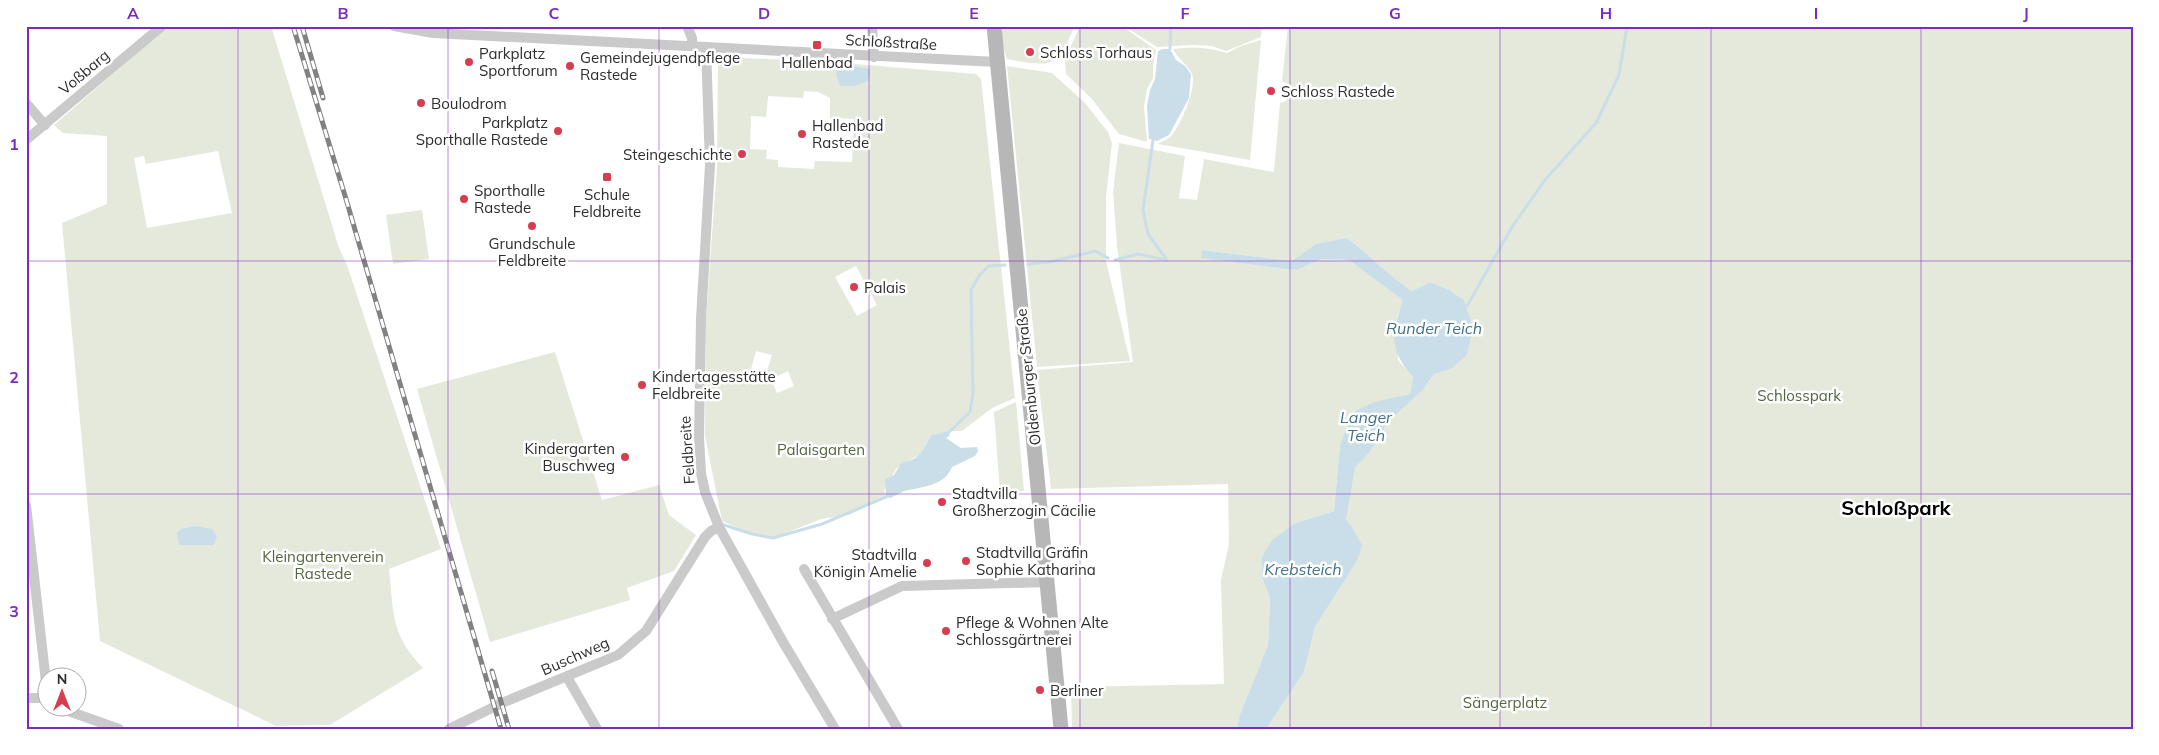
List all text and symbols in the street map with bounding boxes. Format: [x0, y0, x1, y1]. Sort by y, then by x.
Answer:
text: A [127, 3, 139, 23]
text: B [337, 3, 349, 23]
text: C [549, 3, 560, 23]
text: D [758, 3, 770, 23]
text: E [969, 3, 979, 23]
text: F [1180, 3, 1190, 23]
text: G [1389, 3, 1401, 23]
text: H [1600, 3, 1612, 23]
text: I [1814, 3, 1818, 23]
text: J [2023, 3, 2029, 23]
street label: Schloßstraße [845, 30, 937, 54]
marker: Hallenbad [811, 39, 823, 51]
place label: Schloss Torhaus [1040, 43, 1152, 62]
place label: Parkplatz Sportforum [479, 44, 558, 80]
street label: Voßbarg [55, 45, 113, 99]
marker: Schloss Torhaus [1024, 46, 1036, 58]
place label: Gemeindejugendpflege Rastede [580, 48, 740, 84]
place label: Hallenbad [781, 53, 853, 72]
marker: Parkplatz Sportforum [463, 56, 475, 68]
marker: Gemeindejugendpflege Rastede [564, 60, 576, 72]
place label: Schloss Rastede [1281, 82, 1395, 101]
marker: Schloss Rastede [1265, 85, 1277, 97]
place label: Boulodrom [431, 94, 507, 113]
marker: Boulodrom [415, 97, 427, 109]
place label: Parkplatz Sporthalle Rastede [416, 113, 548, 149]
place label: Hallenbad Rastede [812, 116, 884, 152]
marker: Parkplatz Sporthalle Rastede [552, 125, 564, 137]
marker: Hallenbad Rastede [796, 128, 808, 140]
text: 1 [9, 134, 19, 154]
place label: Steingeschichte [623, 145, 732, 164]
marker: Steingeschichte [736, 148, 748, 160]
marker: Schule Feldbreite [601, 171, 613, 183]
place label: Sporthalle Rastede [474, 181, 545, 217]
place label: Schule Feldbreite [573, 185, 641, 221]
marker: Sporthalle Rastede [458, 193, 470, 205]
marker: Grundschule Feldbreite [526, 220, 538, 232]
place label: Grundschule Feldbreite [489, 234, 575, 270]
place label: Palais [864, 278, 906, 297]
marker: Palais [848, 281, 860, 293]
street label: Oldenburger Straße [1011, 308, 1045, 446]
water label: Runder Teich [1386, 318, 1482, 338]
text: 2 [9, 367, 19, 387]
place label: Kindertagesstätte Feldbreite [652, 367, 776, 403]
marker: Kindertagesstätte Feldbreite [636, 379, 648, 391]
park label: Schlosspark [1757, 386, 1841, 405]
water label: Langer Teich [1340, 407, 1393, 445]
street label: Feldbreite [675, 415, 699, 485]
place label: Kindergarten Buschweg [525, 439, 615, 475]
park label: Palaisgarten [777, 440, 865, 459]
marker: Kindergarten Buschweg [619, 451, 631, 463]
place label: Stadtvilla Großherzogin Cäcilie [952, 484, 1096, 520]
district label: Schloßpark [1841, 495, 1952, 520]
marker: Stadtvilla Großherzogin Cäcilie [936, 496, 948, 508]
place label: Stadtvilla Gräfin Sophie Katharina [976, 543, 1096, 579]
place label: Stadtvilla Königin Amelie [814, 545, 917, 581]
park label: Kleingartenverein Rastede [262, 547, 384, 583]
marker: Stadtvilla Gräfin Sophie Katharina [960, 555, 972, 567]
marker: Stadtvilla Königin Amelie [921, 557, 933, 569]
water label: Krebsteich [1264, 559, 1342, 579]
text: 3 [9, 601, 19, 621]
place label: Pflege & Wohnen Alte Schlossgärtnerei [956, 613, 1108, 649]
marker: Pflege & Wohnen Alte Schlossgärtnerei [940, 625, 952, 637]
street label: Buschweg [538, 633, 612, 679]
north arrow [38, 668, 88, 718]
text: N [57, 670, 67, 688]
place label: Berliner [1050, 681, 1104, 700]
marker: Berliner [1034, 684, 1046, 696]
park label: Sängerplatz [1463, 693, 1547, 712]

